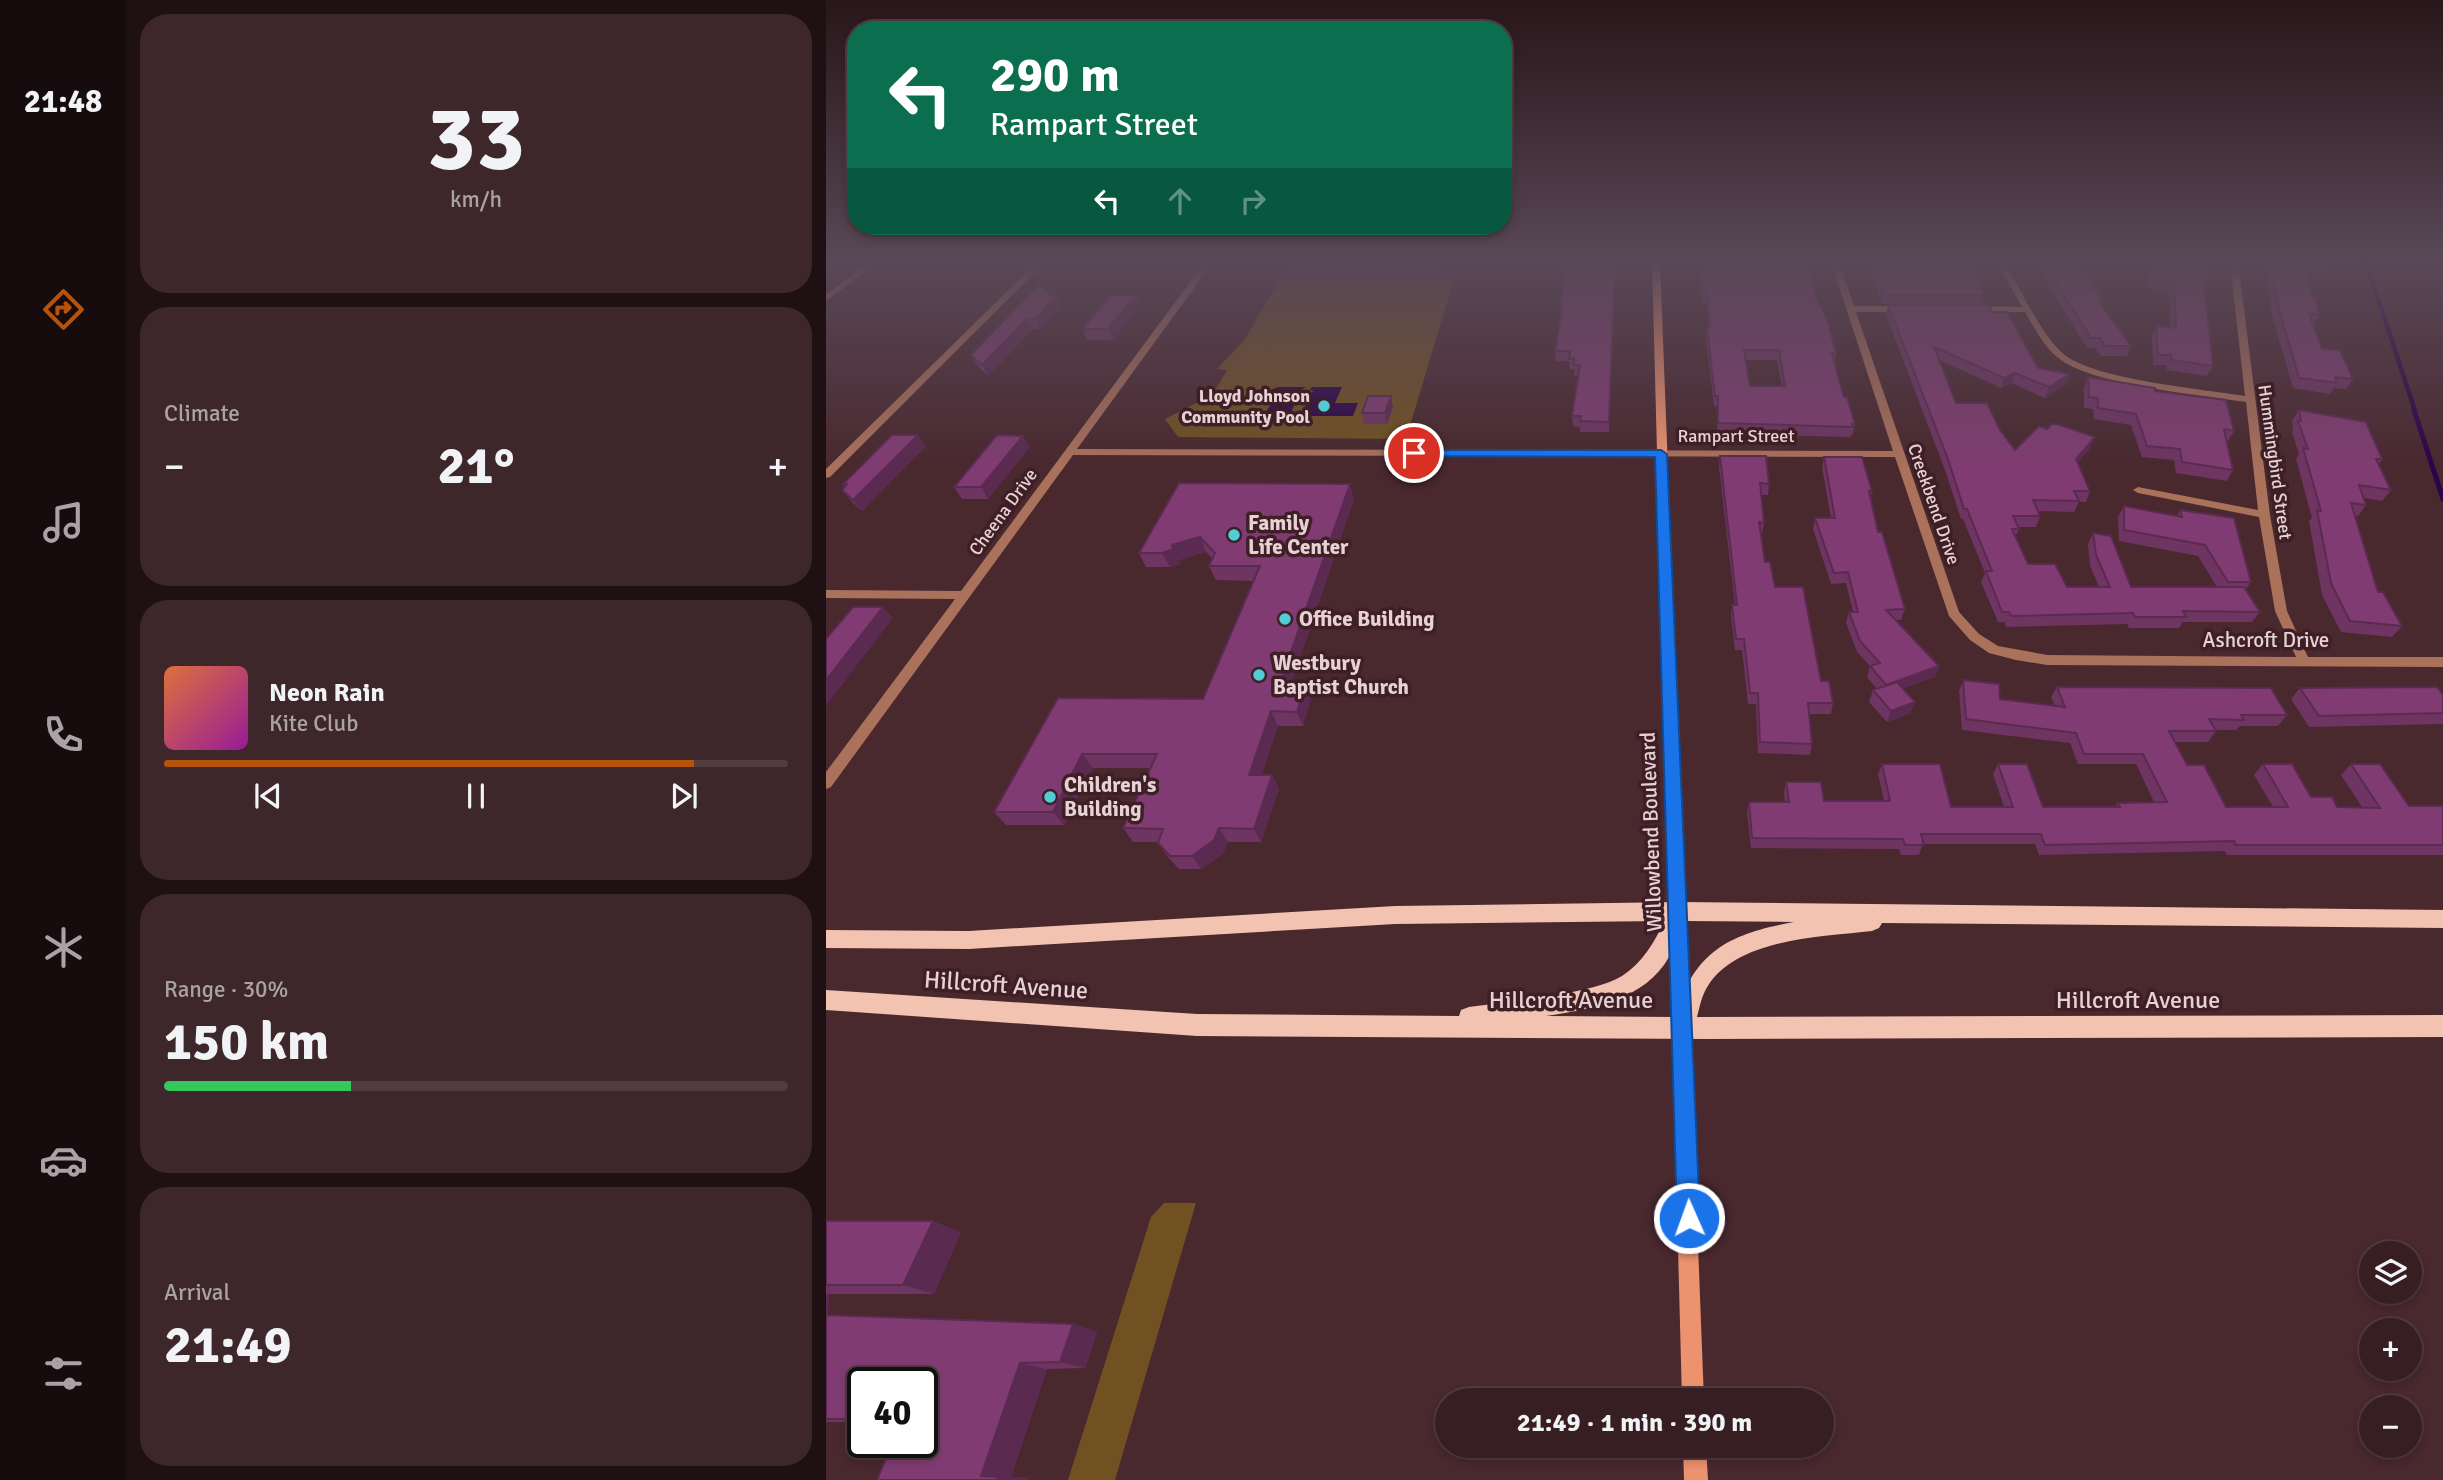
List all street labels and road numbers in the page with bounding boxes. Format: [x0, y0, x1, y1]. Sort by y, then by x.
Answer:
street label: Hummingbird Street [2253, 383, 2297, 541]
street label: Rampart Street [1678, 425, 1794, 447]
street label: Creekbend Drive [1903, 441, 1965, 567]
street label: Cheena Drive [964, 464, 1042, 560]
street label: Ashcroft Drive [2203, 627, 2329, 653]
street label: Willowbend Boulevard [1635, 731, 1667, 933]
street label: Hillcroft Avenue [923, 964, 1089, 1006]
street label: Hillcroft Avenue [1489, 985, 1653, 1015]
street label: Hillcroft Avenue [2056, 985, 2220, 1015]

